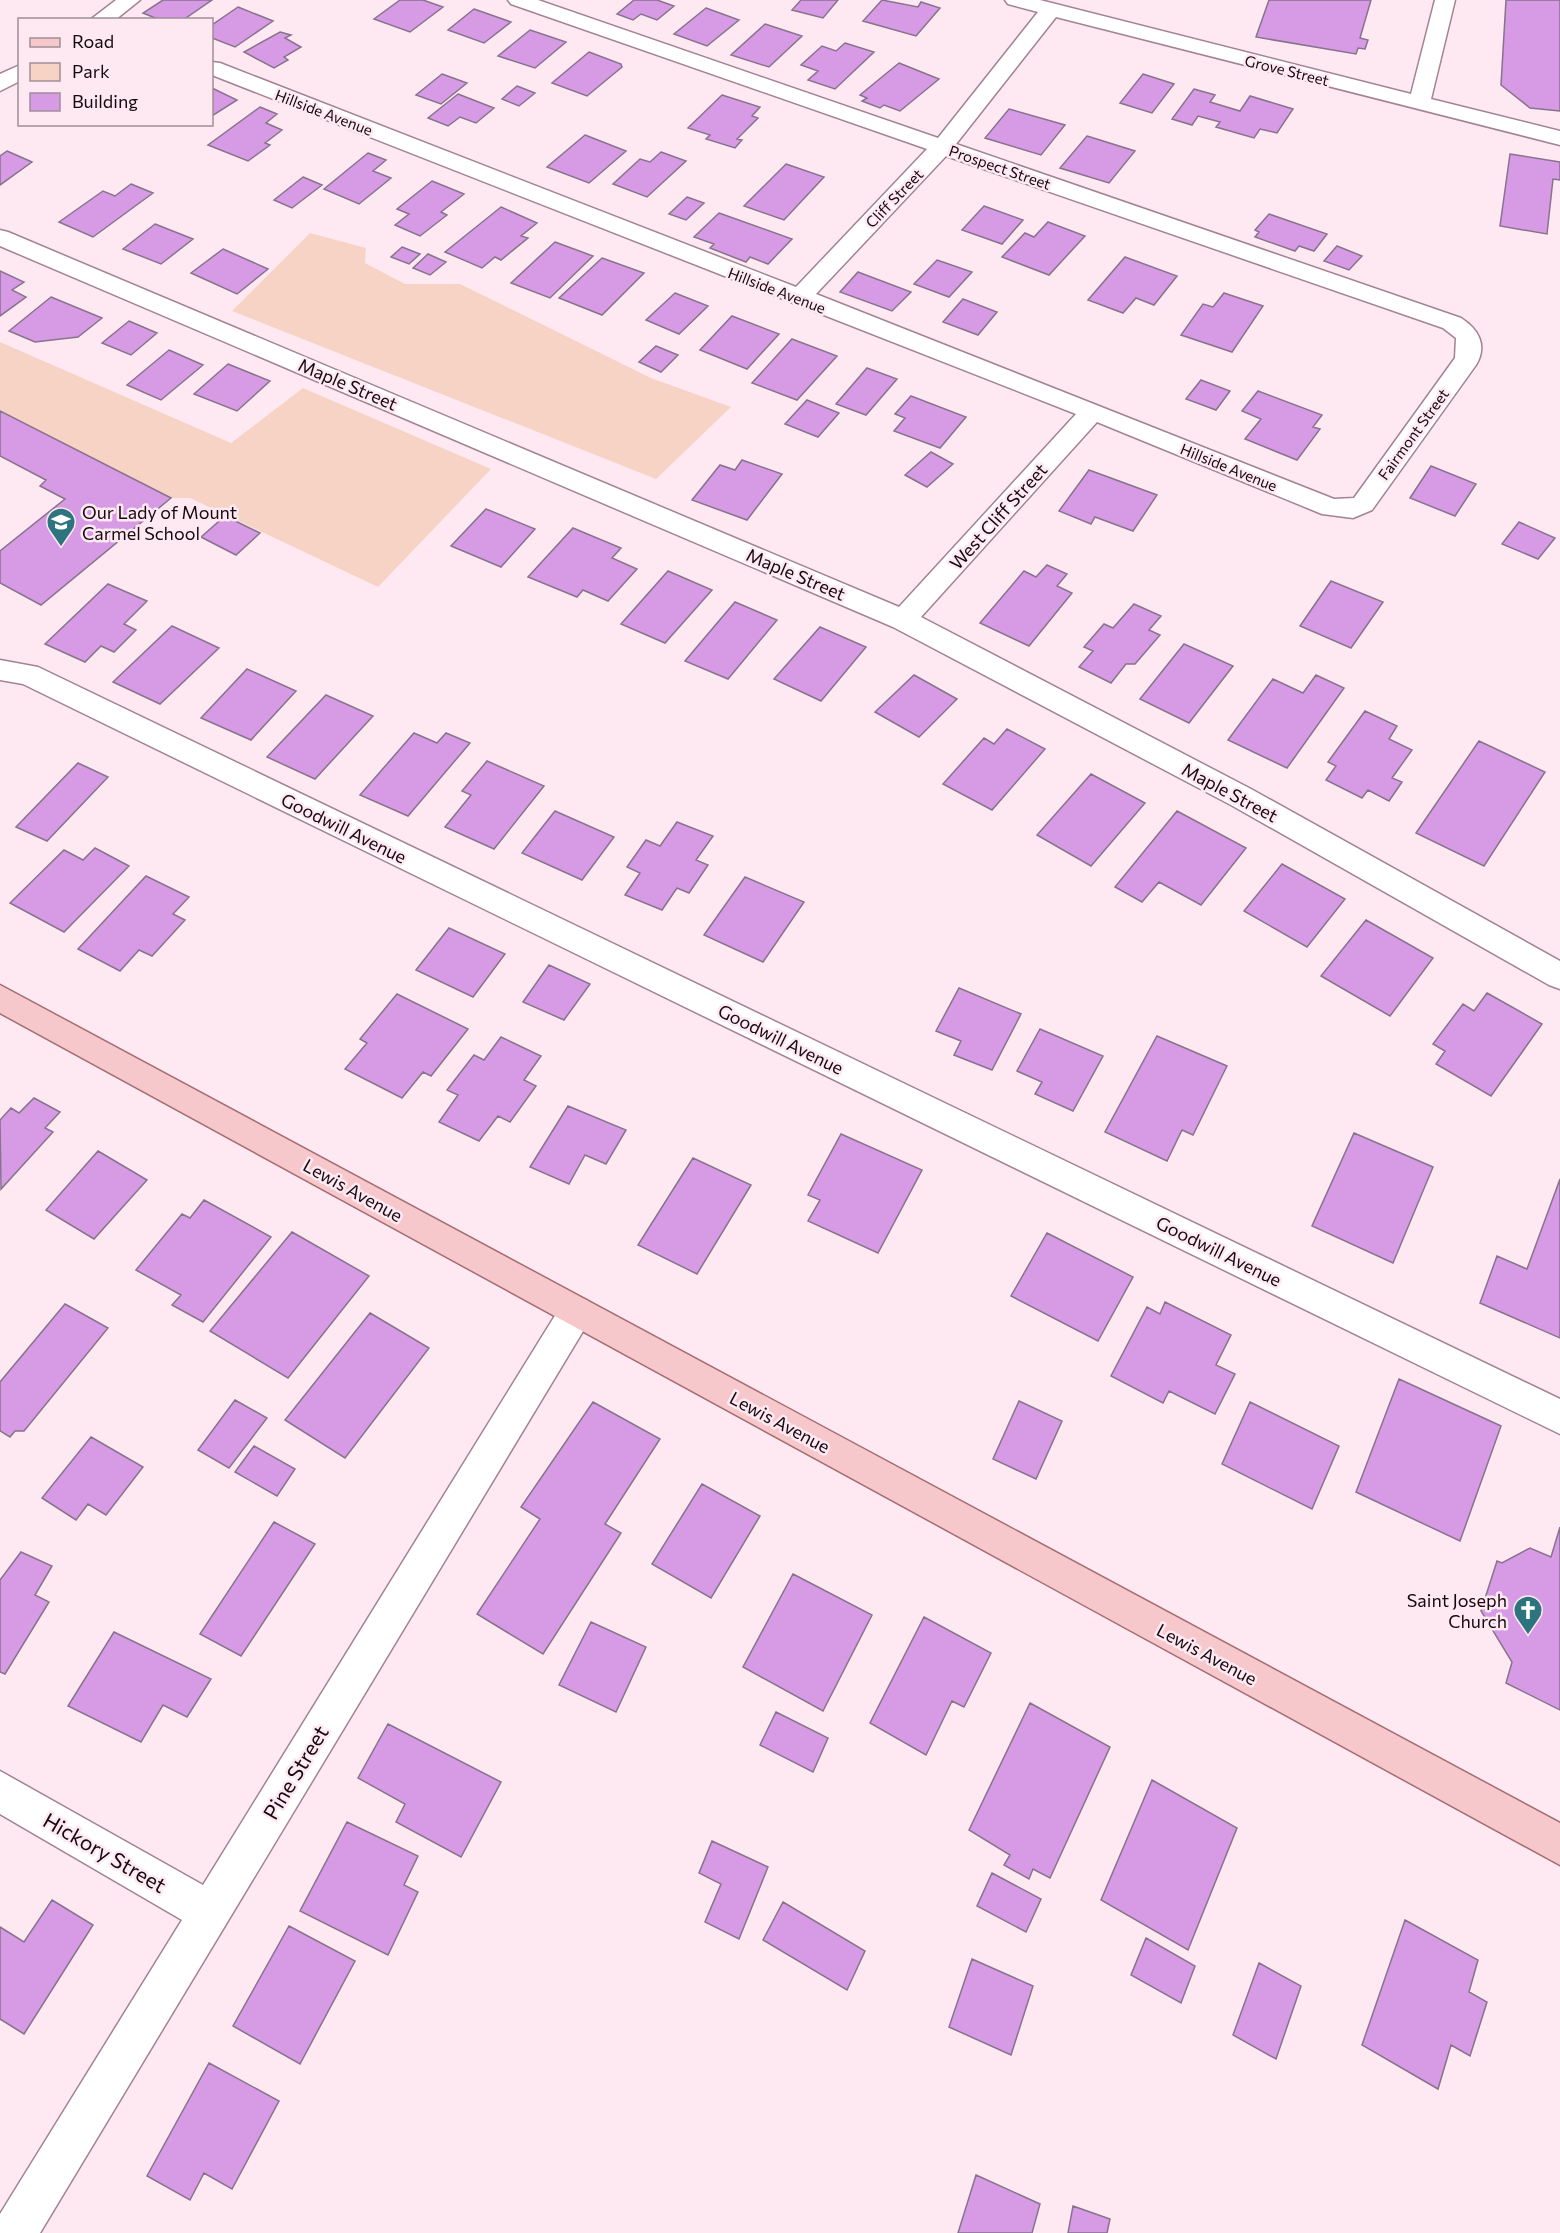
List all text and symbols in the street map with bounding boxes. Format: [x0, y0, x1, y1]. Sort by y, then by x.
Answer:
legend [18, 18, 213, 126]
text: Road [72, 30, 114, 52]
street label: Grove Street [1243, 51, 1331, 89]
text: Park [72, 60, 110, 82]
street label: Hillside Avenue [273, 85, 375, 139]
text: Building [72, 90, 138, 112]
street label: Prospect Street [947, 141, 1053, 193]
street label: Cliff Street [862, 165, 926, 231]
street label: Hillside Avenue [726, 263, 828, 317]
street label: Maple Street [295, 353, 401, 415]
street label: Fairmont Street [1374, 385, 1452, 483]
street label: Hillside Avenue [1178, 439, 1280, 495]
street label: West Cliff Street [945, 458, 1051, 574]
place label: Our Lady of Mount Carmel School [82, 501, 237, 544]
school or university icon: Our Lady of Mount Carmel School [45, 506, 77, 548]
street label: Maple Street [743, 543, 849, 605]
street label: Maple Street [1178, 758, 1282, 826]
street label: Goodwill Avenue [278, 788, 410, 868]
street label: Goodwill Avenue [715, 999, 847, 1079]
street label: Lewis Avenue [299, 1154, 407, 1226]
street label: Goodwill Avenue [1153, 1211, 1285, 1291]
street label: Lewis Avenue [726, 1386, 834, 1458]
place label: Saint Joseph Church [1407, 1589, 1507, 1632]
church icon: Saint Joseph Church [1512, 1594, 1544, 1636]
street label: Lewis Avenue [1153, 1618, 1261, 1690]
street label: Pine Street [257, 1721, 333, 1823]
street label: Hickory Street [39, 1807, 171, 1897]

